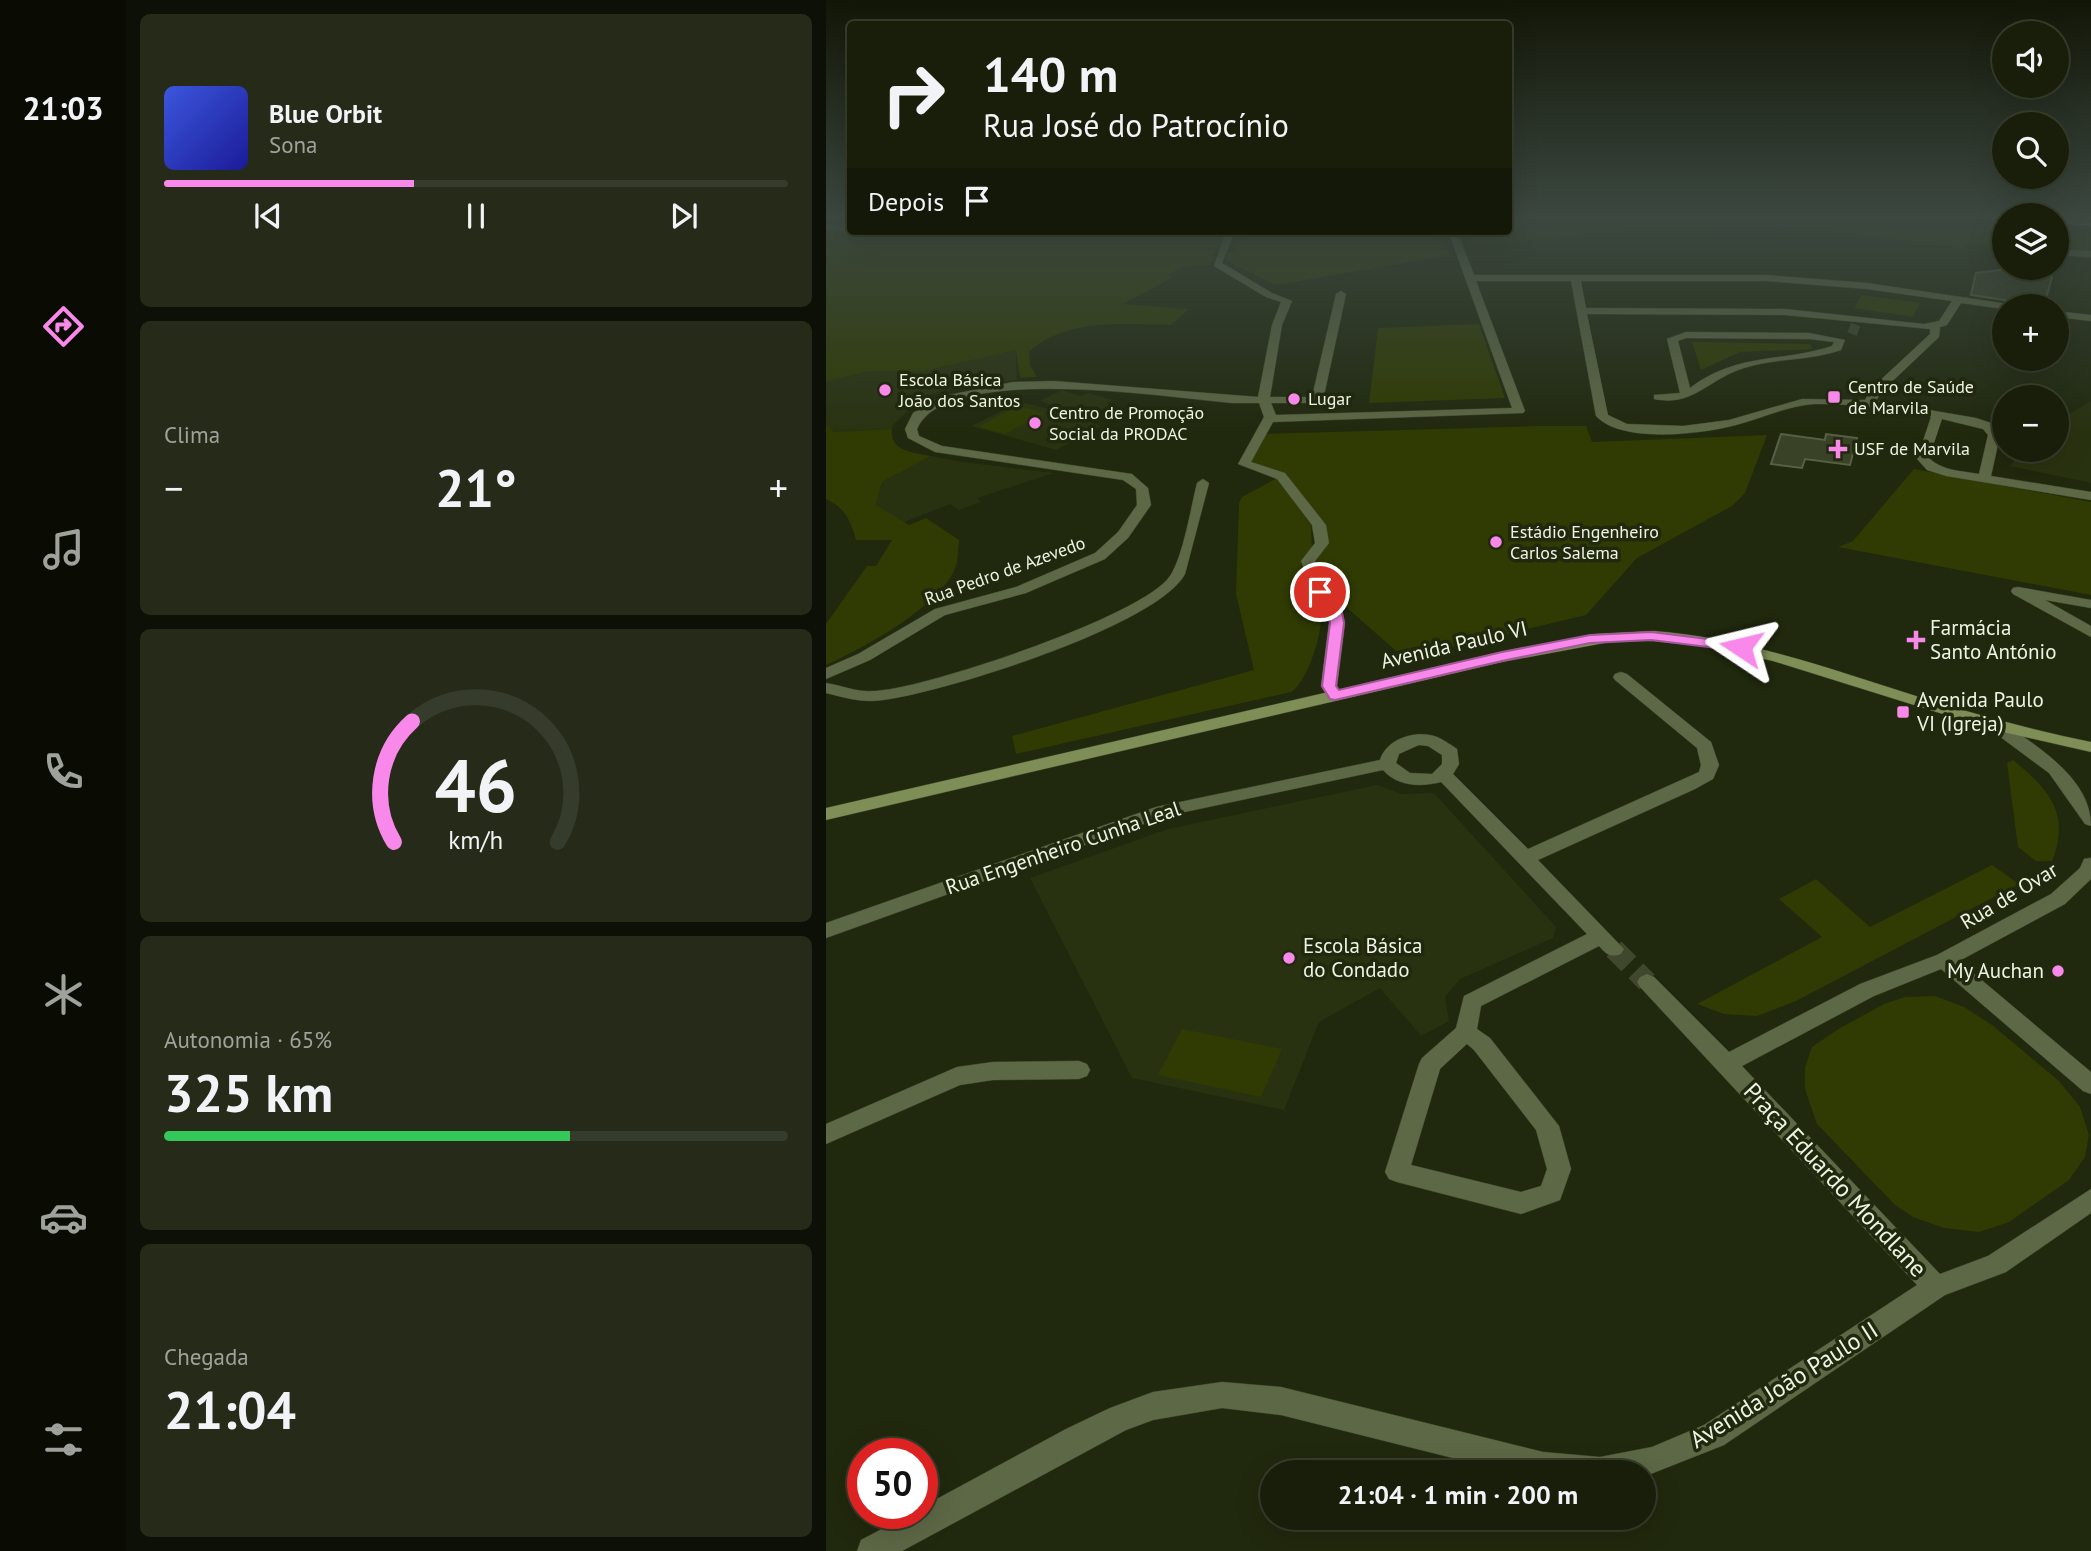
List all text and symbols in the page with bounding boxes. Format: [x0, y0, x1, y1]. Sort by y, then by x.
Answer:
map controls [1992, 21, 2069, 462]
button: sound [1992, 21, 2069, 98]
text: 140 m [983, 42, 1118, 106]
icon: right [868, 49, 959, 140]
text: 21:03 [22, 87, 104, 129]
text: Blue Orbit [269, 97, 382, 130]
text: Rua José do Patrocínio [983, 104, 1289, 146]
button: search [1992, 112, 2069, 189]
text: Sona [269, 130, 318, 159]
icon: arrive [958, 182, 996, 220]
text: Depois [868, 185, 944, 218]
icon: previous [249, 197, 287, 235]
icon: pause [457, 197, 495, 235]
icon: next [665, 197, 703, 235]
button: layers [1992, 203, 2069, 280]
button: + [1992, 294, 2069, 371]
icon: directions [39, 302, 88, 351]
place label: Escola Básica João dos Santos [898, 368, 1020, 412]
place label: Centro de Saúde de Marvila [1848, 375, 1974, 419]
marker: Escola Básica João dos Santos [877, 382, 893, 398]
button: − [1992, 385, 2069, 462]
place label: Lugar [1308, 387, 1351, 410]
marker: Centro de Saúde de Marvila [1826, 389, 1842, 405]
marker: Lugar [1286, 391, 1302, 407]
place label: Centro de Promoção Social da PRODAC [1049, 401, 1204, 445]
marker: Centro de Promoção Social da PRODAC [1027, 415, 1043, 431]
text: Clima [164, 420, 220, 449]
place label: USF de Marvila [1854, 437, 1970, 460]
marker: USF de Marvila [1828, 439, 1848, 459]
text: 21° [435, 454, 517, 521]
text: − [164, 463, 183, 512]
text: + [769, 463, 788, 512]
place label: Estádio Engenheiro Carlos Salema [1510, 520, 1659, 564]
icon: music [39, 525, 88, 574]
street label: Rua Pedro de Azevedo [921, 531, 1088, 610]
marker: Estádio Engenheiro Carlos Salema [1488, 534, 1504, 550]
pin [1290, 562, 1350, 622]
icon: arrive [1301, 573, 1339, 611]
position arrow [1704, 610, 1778, 684]
place label: Farmácia Santo António [1930, 614, 2056, 665]
street label: Avenida Paulo VI [1378, 615, 1530, 675]
marker: Farmácia Santo António [1908, 632, 1924, 648]
place label: Avenida Paulo VI (Igreja) [1916, 686, 2044, 737]
marker: Avenida Paulo VI (Igreja) [1895, 704, 1911, 720]
text: 46 [435, 738, 517, 832]
icon: phone [39, 747, 88, 796]
street label: Rua Engenheiro Cunha Leal [942, 795, 1184, 900]
text: km/h [449, 823, 503, 855]
street label: Rua de Ovar [1955, 856, 2062, 935]
place label: Escola Básica do Condado [1303, 932, 1423, 983]
marker: Escola Básica do Condado [1281, 950, 1297, 966]
place label: My Auchan [1947, 957, 2044, 984]
marker: My Auchan [2050, 963, 2066, 979]
icon: climate [39, 970, 88, 1019]
text: Autonomia · 65% [164, 1025, 332, 1054]
text: 325 km [164, 1059, 333, 1126]
street label: Praça Eduardo Mondlane [1737, 1076, 1934, 1283]
icon: car [39, 1193, 88, 1242]
street label: Avenida João Paulo II [1684, 1314, 1884, 1455]
text: Chegada [164, 1342, 249, 1371]
text: 21:04 [164, 1376, 296, 1443]
icon: filters [39, 1415, 88, 1464]
speed limit sign: 50 [847, 1438, 938, 1529]
text: 21:04 · 1 min · 200 m [1338, 1478, 1578, 1511]

